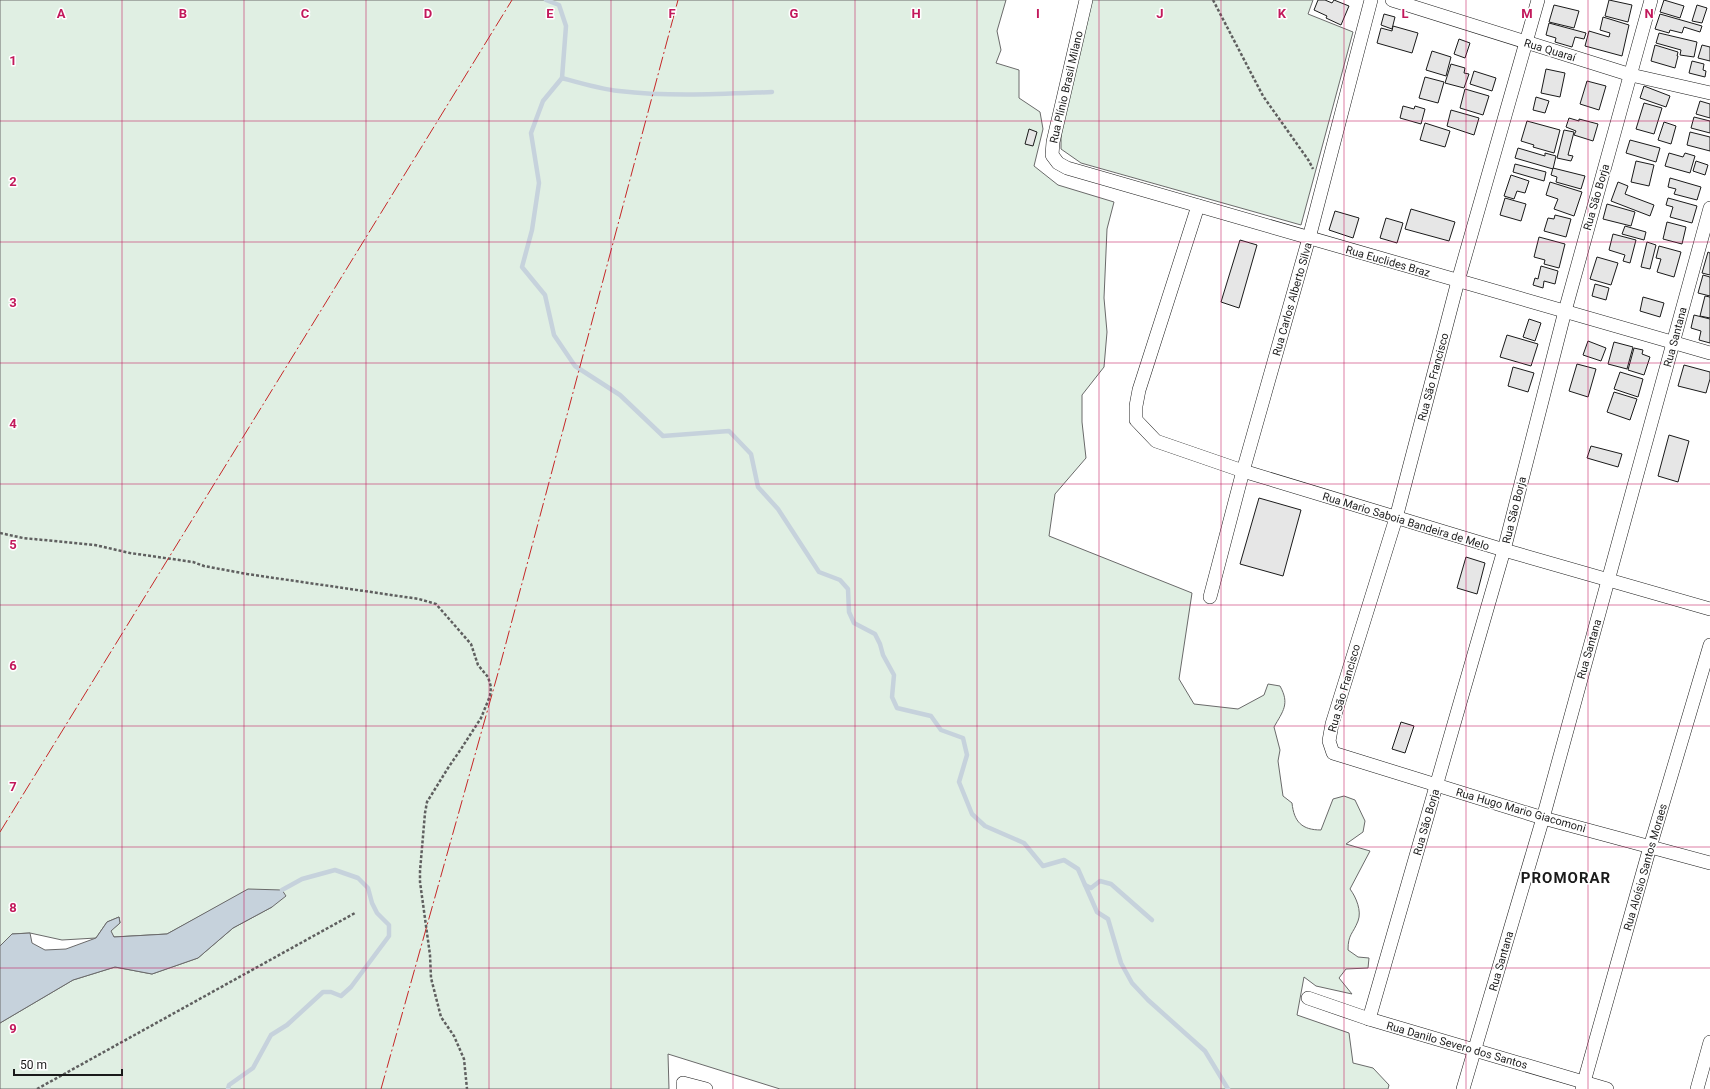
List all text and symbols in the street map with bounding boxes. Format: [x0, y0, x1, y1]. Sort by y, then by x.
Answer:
text: A [57, 6, 66, 21]
text: B [179, 6, 187, 21]
text: C [301, 6, 310, 21]
text: D [424, 6, 432, 21]
text: E [546, 6, 554, 21]
text: F [668, 6, 676, 21]
text: G [790, 6, 799, 21]
text: H [911, 6, 921, 21]
text: I [1036, 6, 1040, 21]
text: J [1156, 6, 1164, 21]
text: K [1278, 6, 1287, 21]
text: L [1401, 6, 1409, 21]
text: M [1521, 6, 1533, 21]
text: N [1644, 6, 1654, 21]
street label: Rua Plínio Brasil Milano [1047, 30, 1086, 145]
street label: Rua Quaraí [1522, 36, 1579, 65]
text: 1 [9, 53, 17, 68]
street label: Rua São Borja [1581, 162, 1612, 232]
text: 2 [9, 174, 17, 189]
street label: Rua Carlos Alberto Silva [1270, 241, 1315, 357]
street label: Rua Euclides Braz [1344, 243, 1432, 280]
text: 3 [9, 295, 17, 310]
street label: Rua Santana [1661, 306, 1690, 369]
street label: Rua São Francisco [1415, 332, 1452, 423]
text: 4 [9, 416, 17, 431]
street label: Rua São Borja [1500, 475, 1529, 545]
street label: Rua Mario Saboia Bandeira de Melo [1321, 490, 1491, 553]
text: 5 [9, 537, 17, 552]
street label: Rua Santana [1575, 618, 1604, 681]
street label: Rua São Francisco [1326, 643, 1363, 734]
text: 6 [9, 658, 17, 673]
text: 7 [9, 779, 17, 794]
street label: Rua Hugo Mario Giacomoni [1454, 786, 1587, 835]
street label: Rua São Borja [1411, 787, 1442, 857]
street label: Rua Aloísio Santos Moraes [1621, 802, 1670, 932]
district label: PROMORAR [1521, 869, 1611, 887]
text: 8 [9, 900, 17, 915]
street label: Rua Santana [1487, 930, 1516, 993]
street label: Rua Danilo Severo dos Santos [1385, 1019, 1529, 1072]
text: 9 [9, 1021, 17, 1036]
scale bar [14, 1051, 122, 1077]
text: 50 m [20, 1058, 47, 1072]

